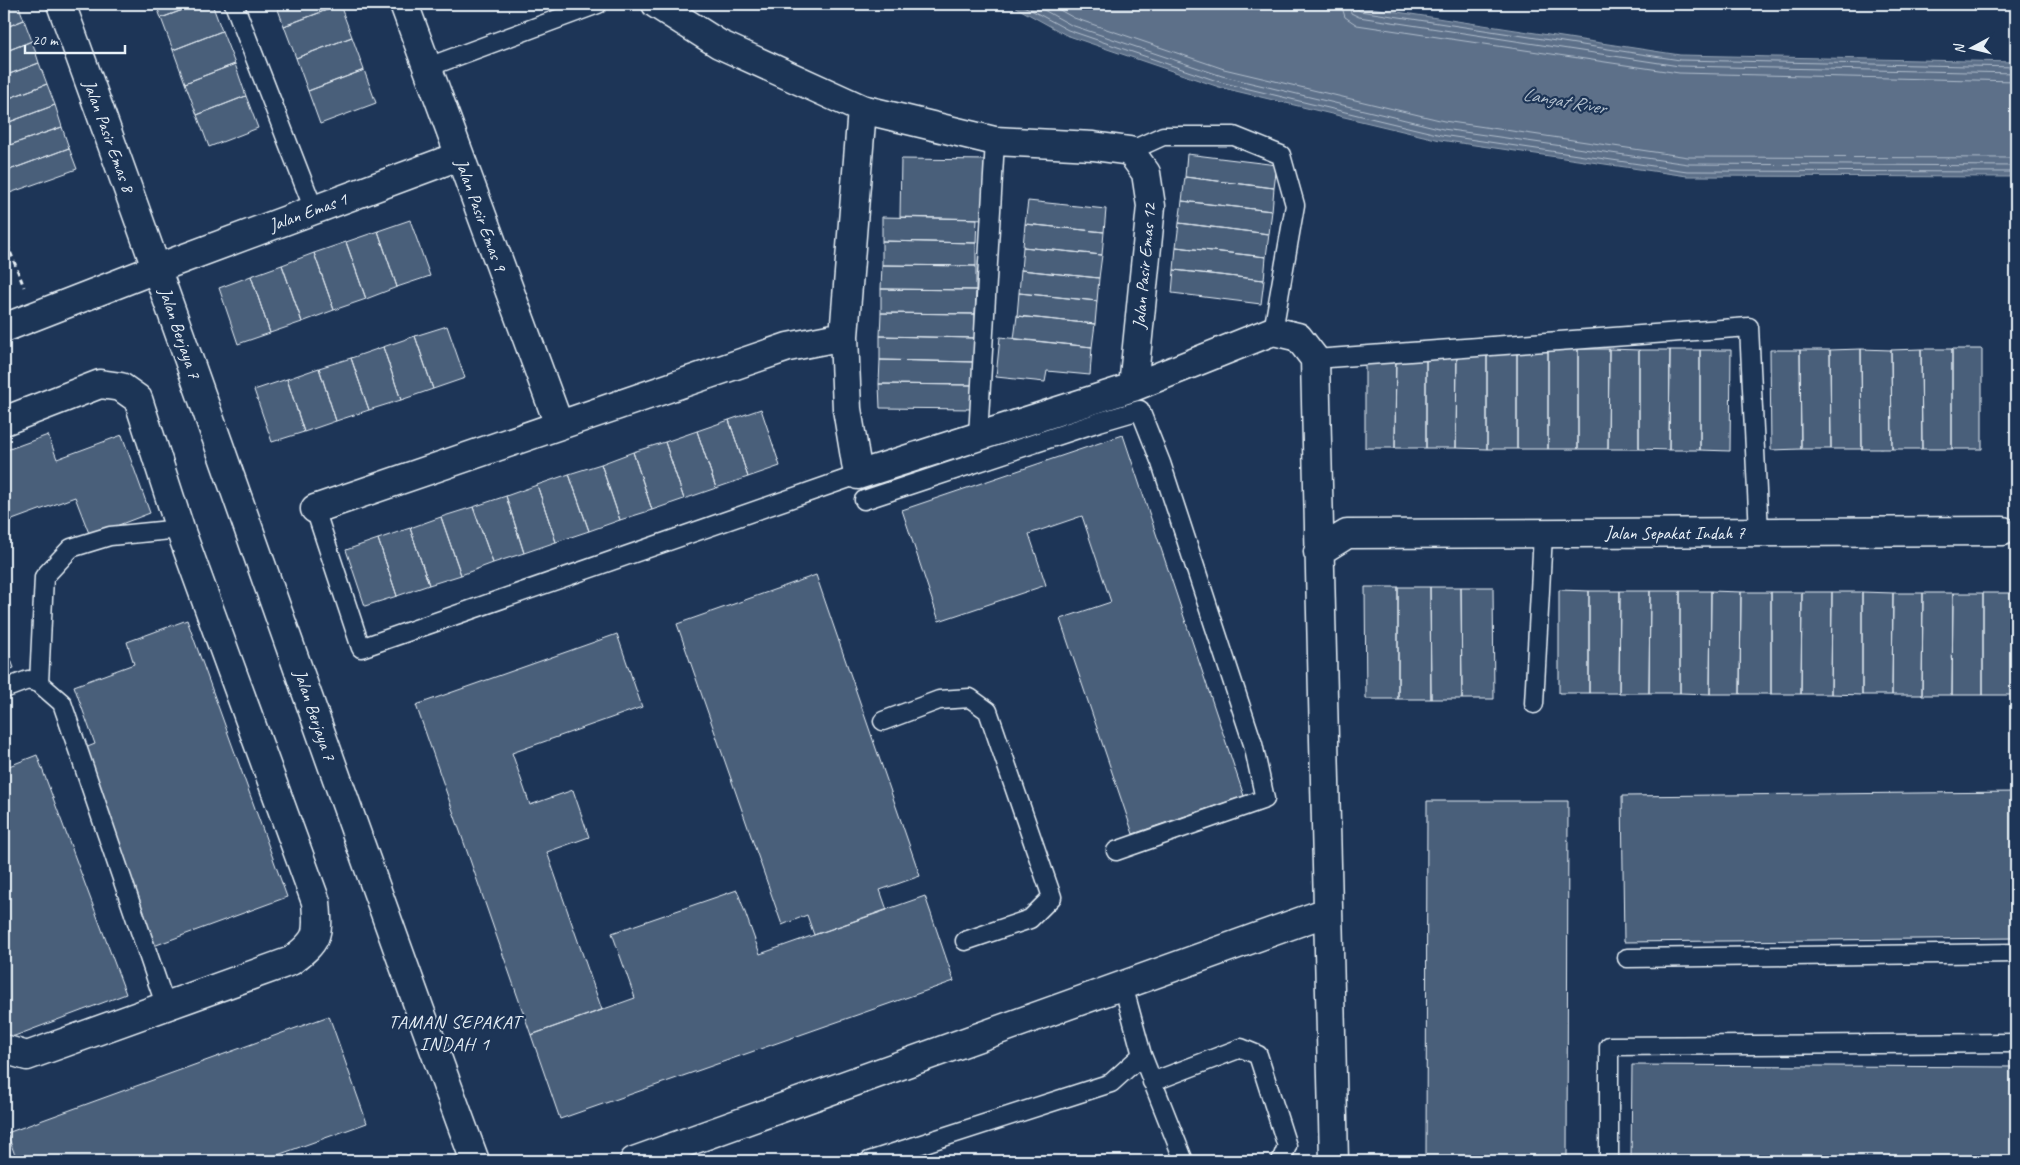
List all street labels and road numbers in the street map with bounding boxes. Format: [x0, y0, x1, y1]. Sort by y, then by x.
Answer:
street label: Jalan Pasir Emas 8 [78, 76, 140, 197]
street label: Jalan Pasir Emas 9 [450, 155, 512, 276]
street label: Jalan Emas 1 [265, 187, 351, 237]
street label: Jalan Pasir Emas 12 [1127, 201, 1161, 331]
street label: Jalan Berjaya 7 [154, 284, 206, 382]
street label: Jalan Sepakat Indah 7 [1604, 522, 1746, 544]
street label: Jalan Berjaya 7 [289, 666, 341, 764]

